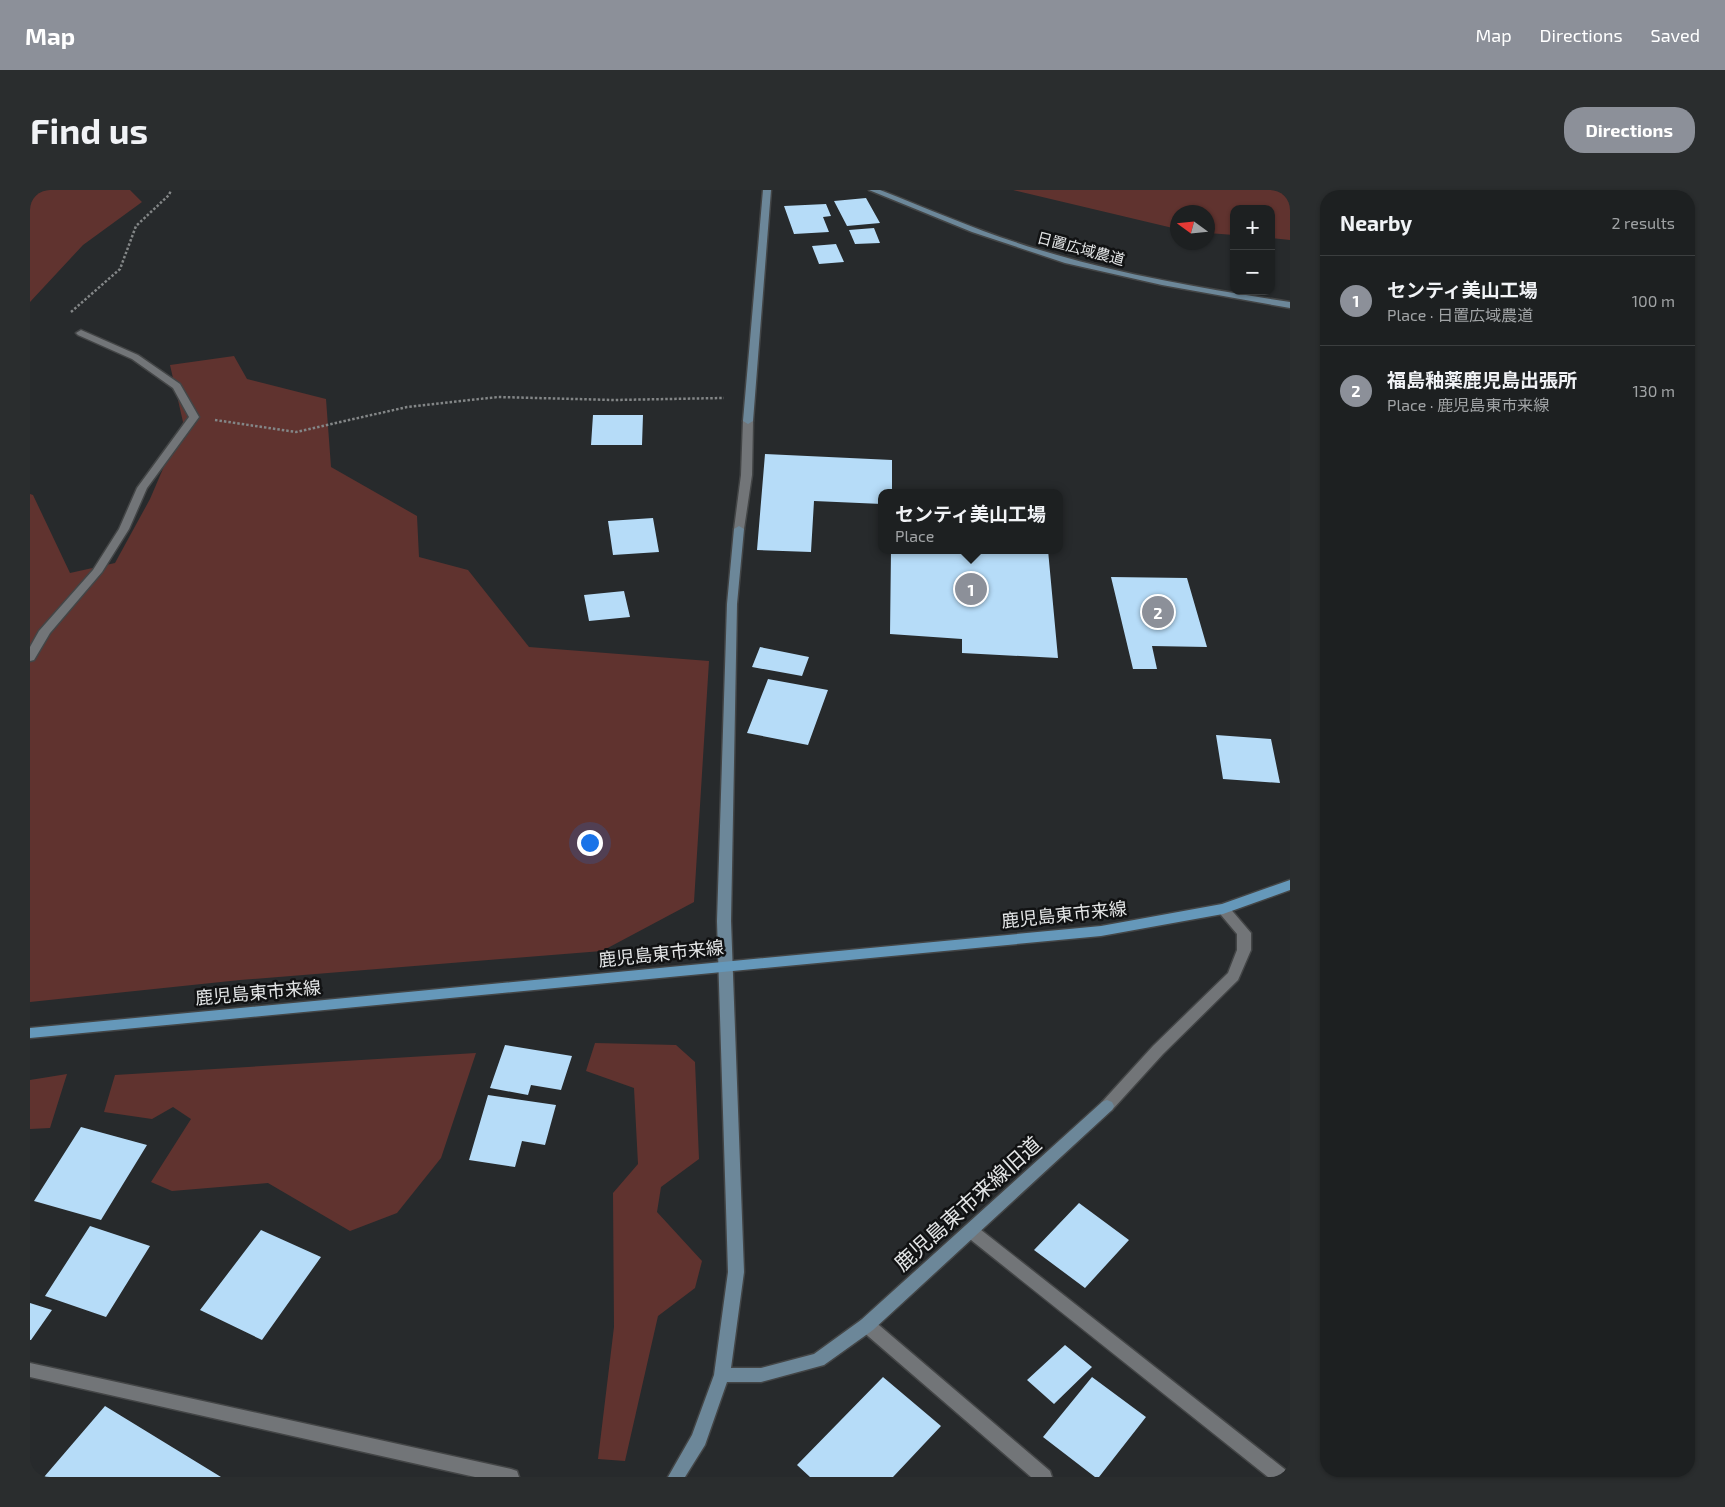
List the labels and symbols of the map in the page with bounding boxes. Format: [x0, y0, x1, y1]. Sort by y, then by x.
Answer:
north arrow [1170, 205, 1215, 250]
street label: 日置広域農道 [1035, 228, 1127, 268]
pin: 1 [955, 570, 987, 608]
pin: 2 [1142, 593, 1174, 631]
your location [577, 830, 603, 856]
street label: 鹿児島東市来線 [1000, 896, 1128, 932]
street label: 鹿児島東市来線 [597, 935, 725, 971]
street label: 鹿児島東市来線 [194, 976, 322, 1008]
street label: 鹿児島東市来線旧道 [888, 1130, 1046, 1276]

